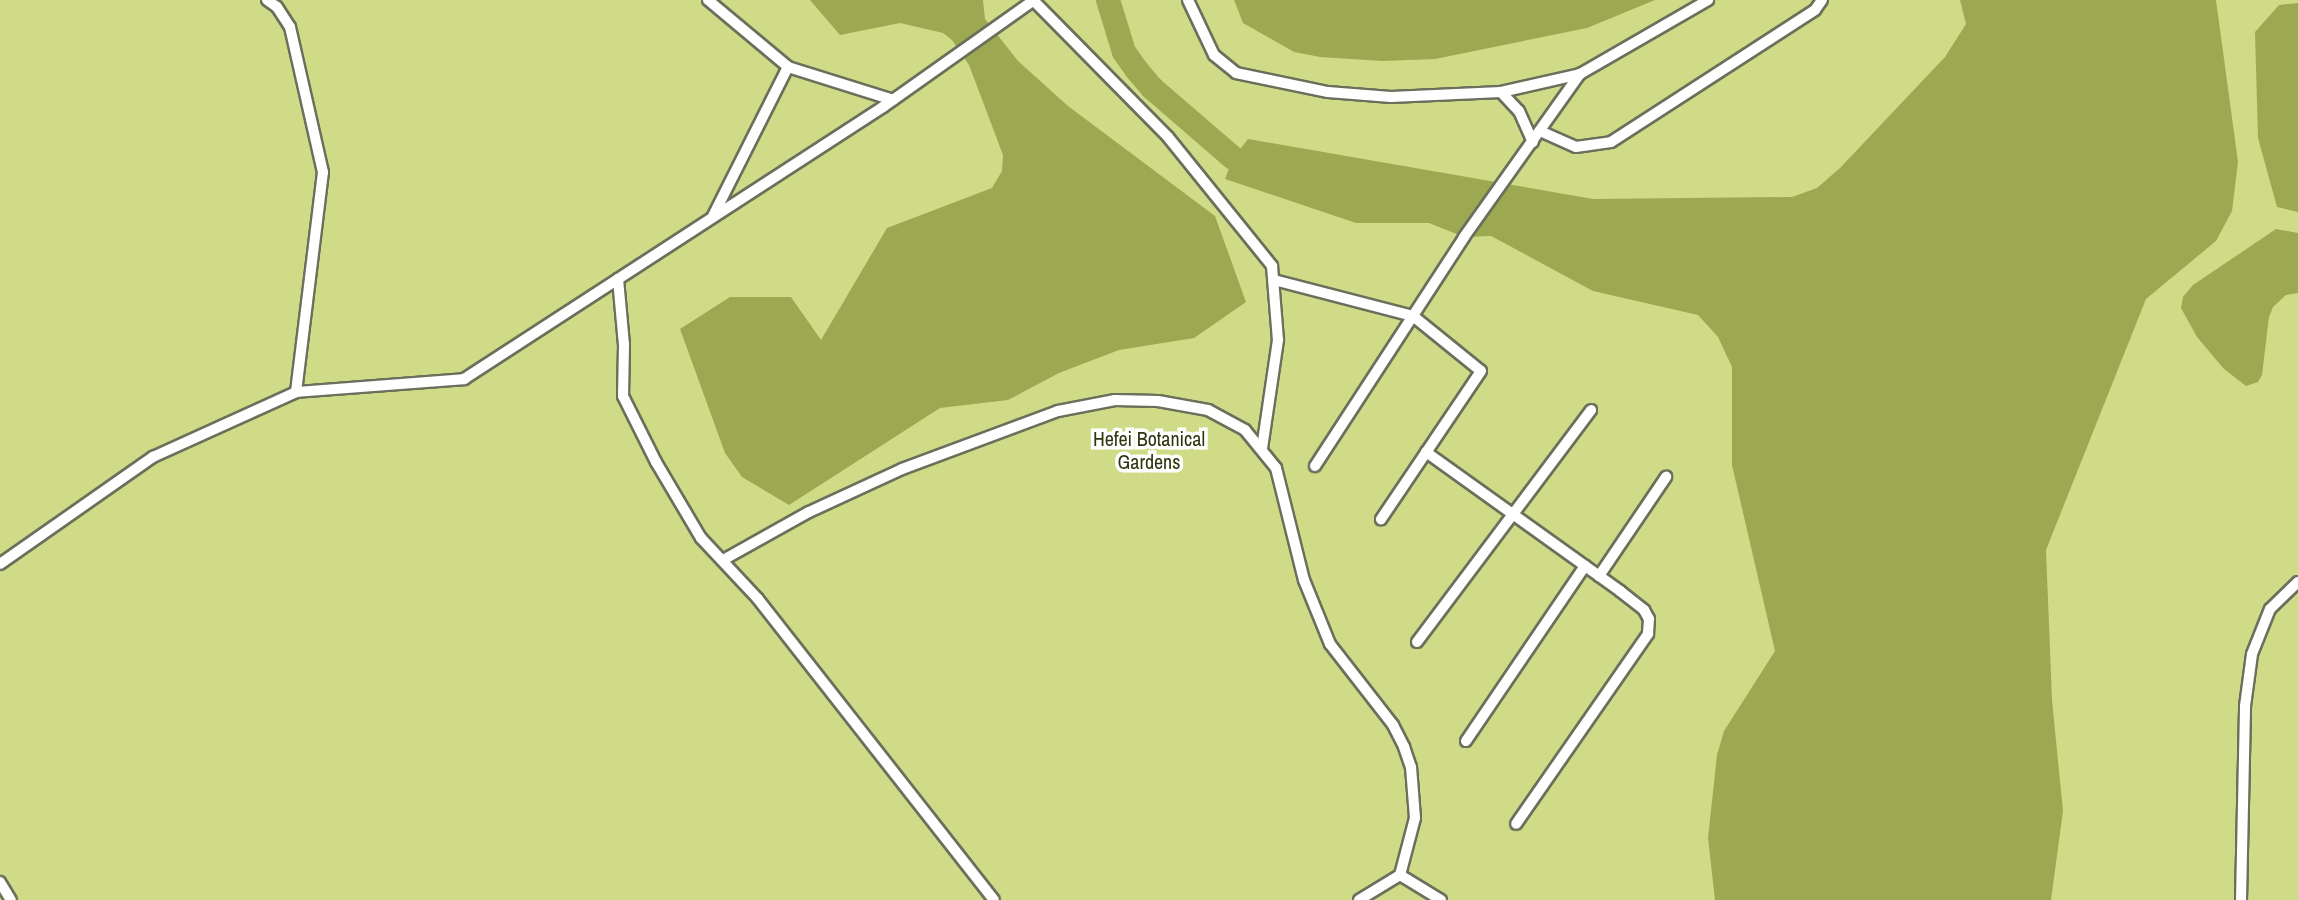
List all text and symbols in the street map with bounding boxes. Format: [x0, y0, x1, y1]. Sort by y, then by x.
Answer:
park label: Hefei Botanical Gardens [1093, 426, 1205, 473]

